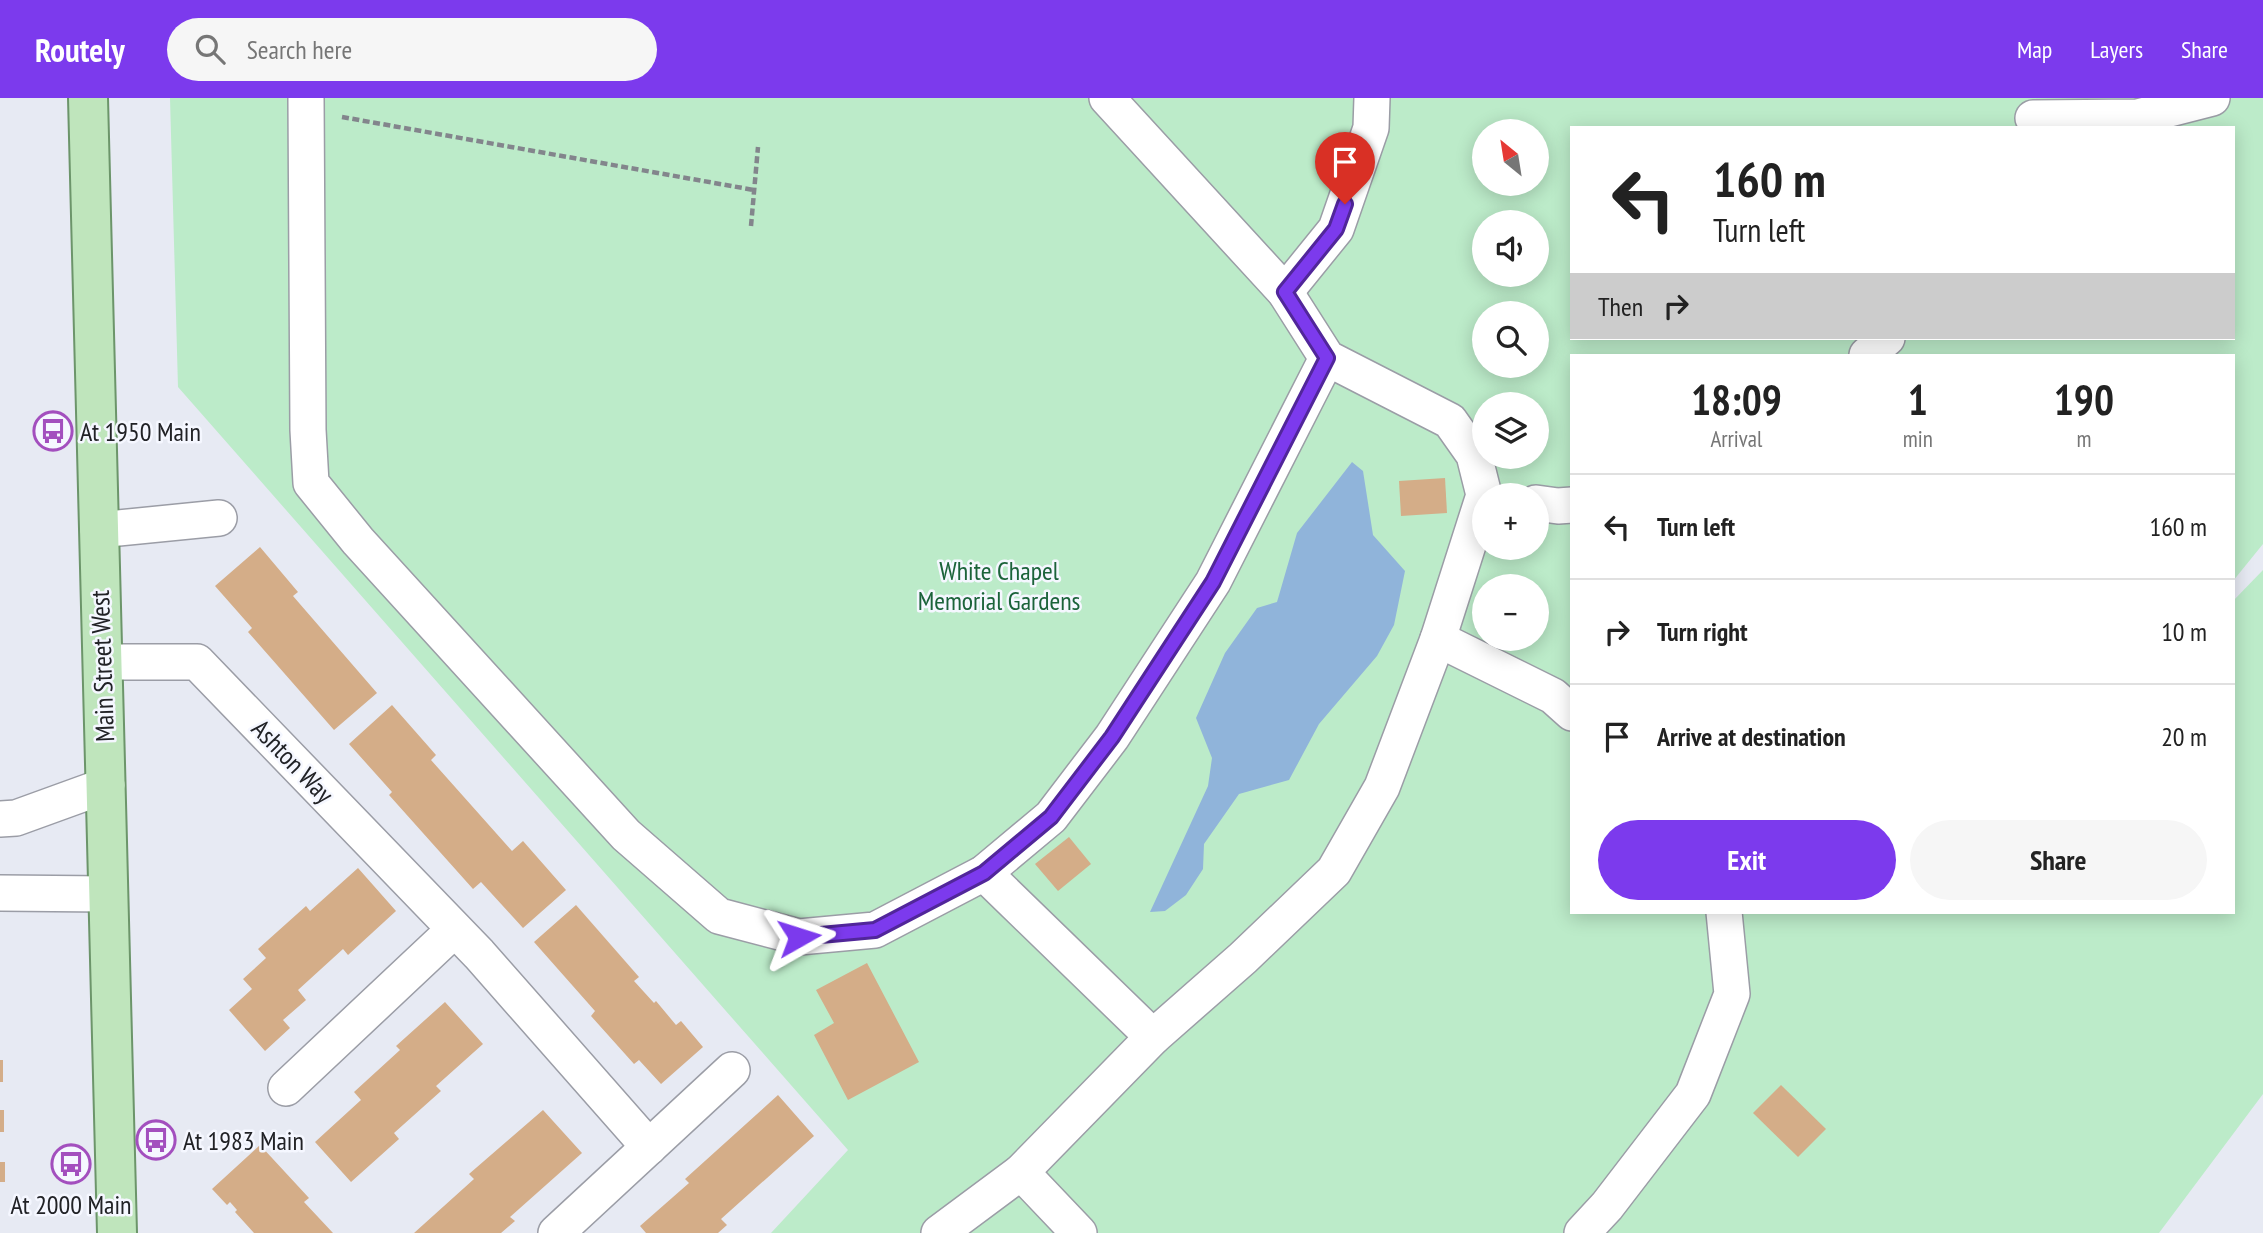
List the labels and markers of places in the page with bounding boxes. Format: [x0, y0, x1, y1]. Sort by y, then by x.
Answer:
pin [1315, 132, 1375, 204]
bus stop icon: At 1950 Main [32, 410, 74, 452]
place label: At 1950 Main [80, 415, 201, 448]
bus stop icon: At 1983 Main [135, 1119, 177, 1161]
place label: At 1983 Main [183, 1124, 304, 1157]
bus stop icon: At 2000 Main [50, 1143, 92, 1185]
place label: At 2000 Main [11, 1188, 131, 1221]

